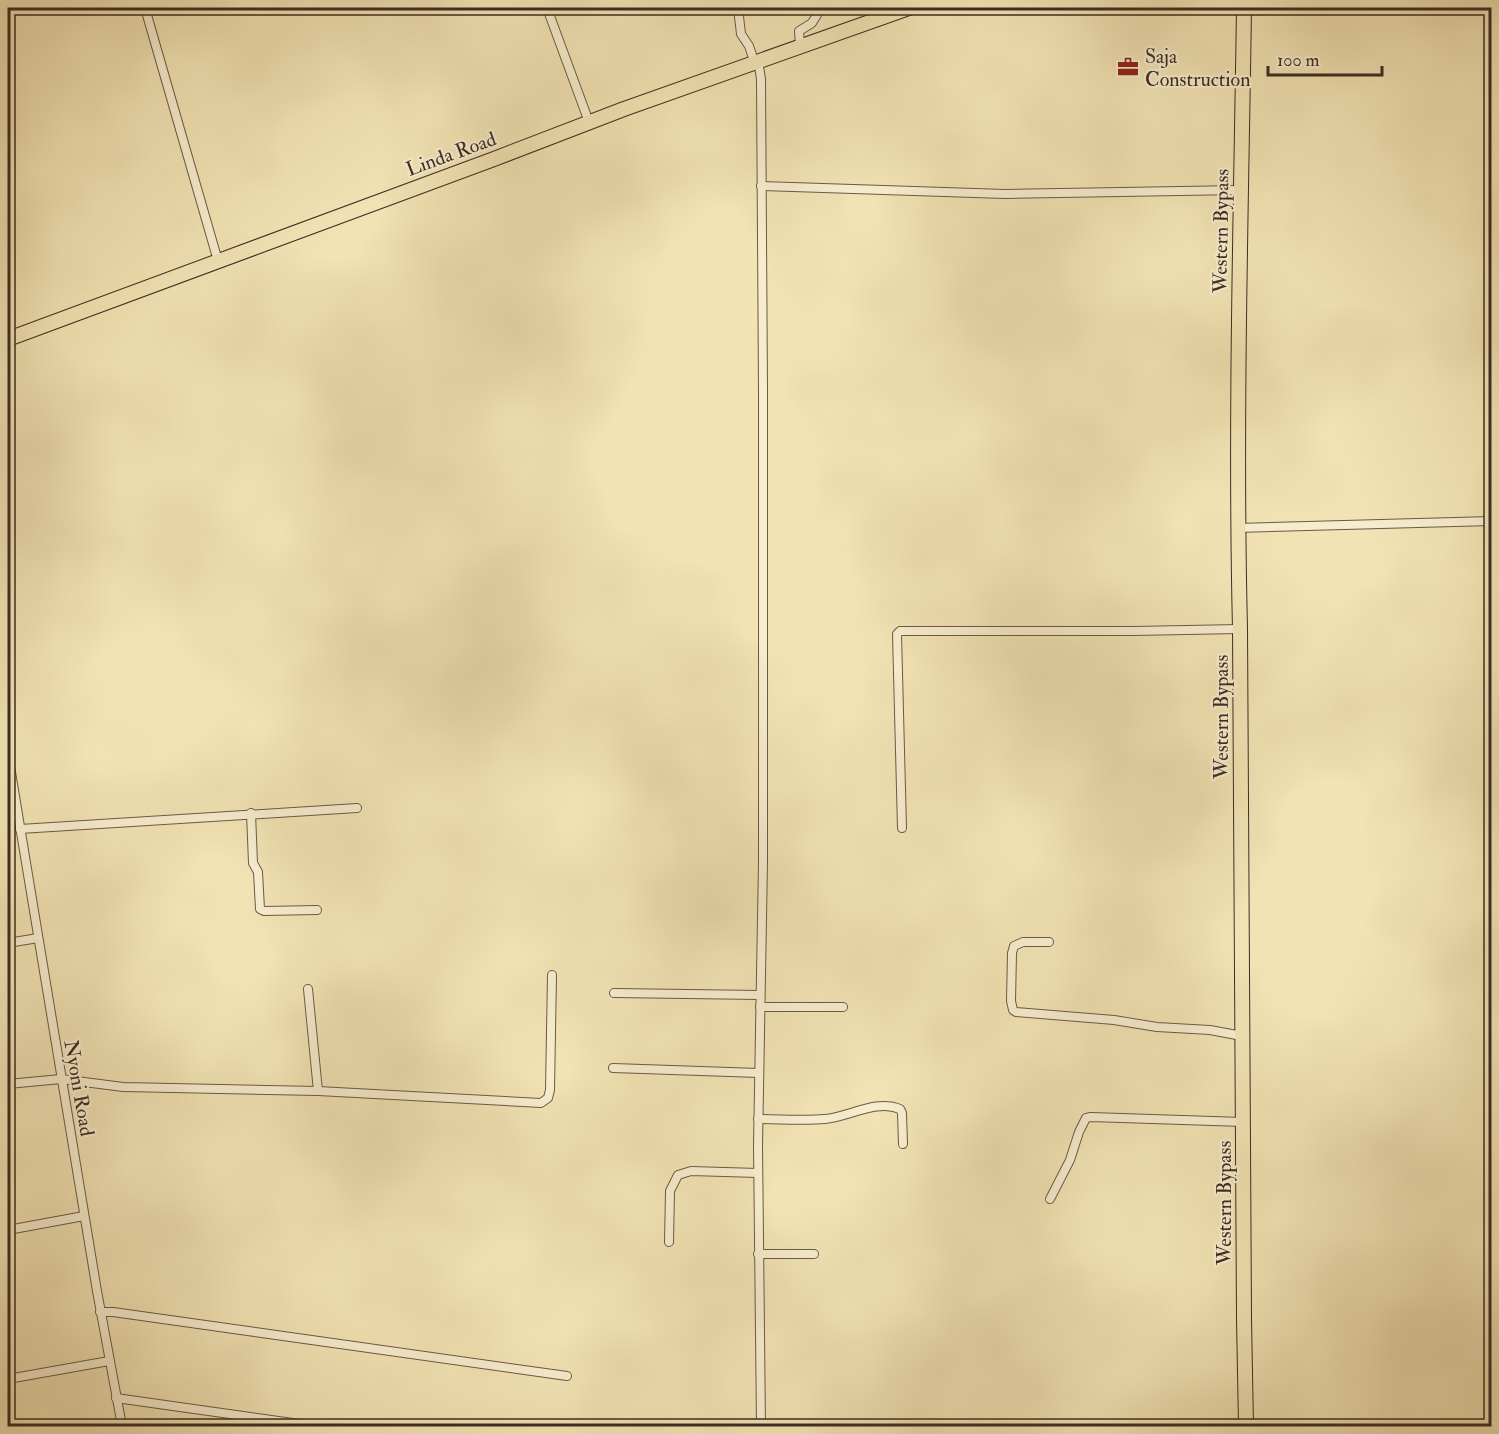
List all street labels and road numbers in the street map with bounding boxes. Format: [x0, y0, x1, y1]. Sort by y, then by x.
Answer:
street label: Linda Road [402, 126, 500, 182]
street label: Western Bypass [1207, 168, 1236, 294]
street label: Western Bypass [1209, 655, 1235, 780]
street label: Nyoni Road [58, 1038, 100, 1138]
street label: Western Bypass [1212, 1141, 1238, 1266]

